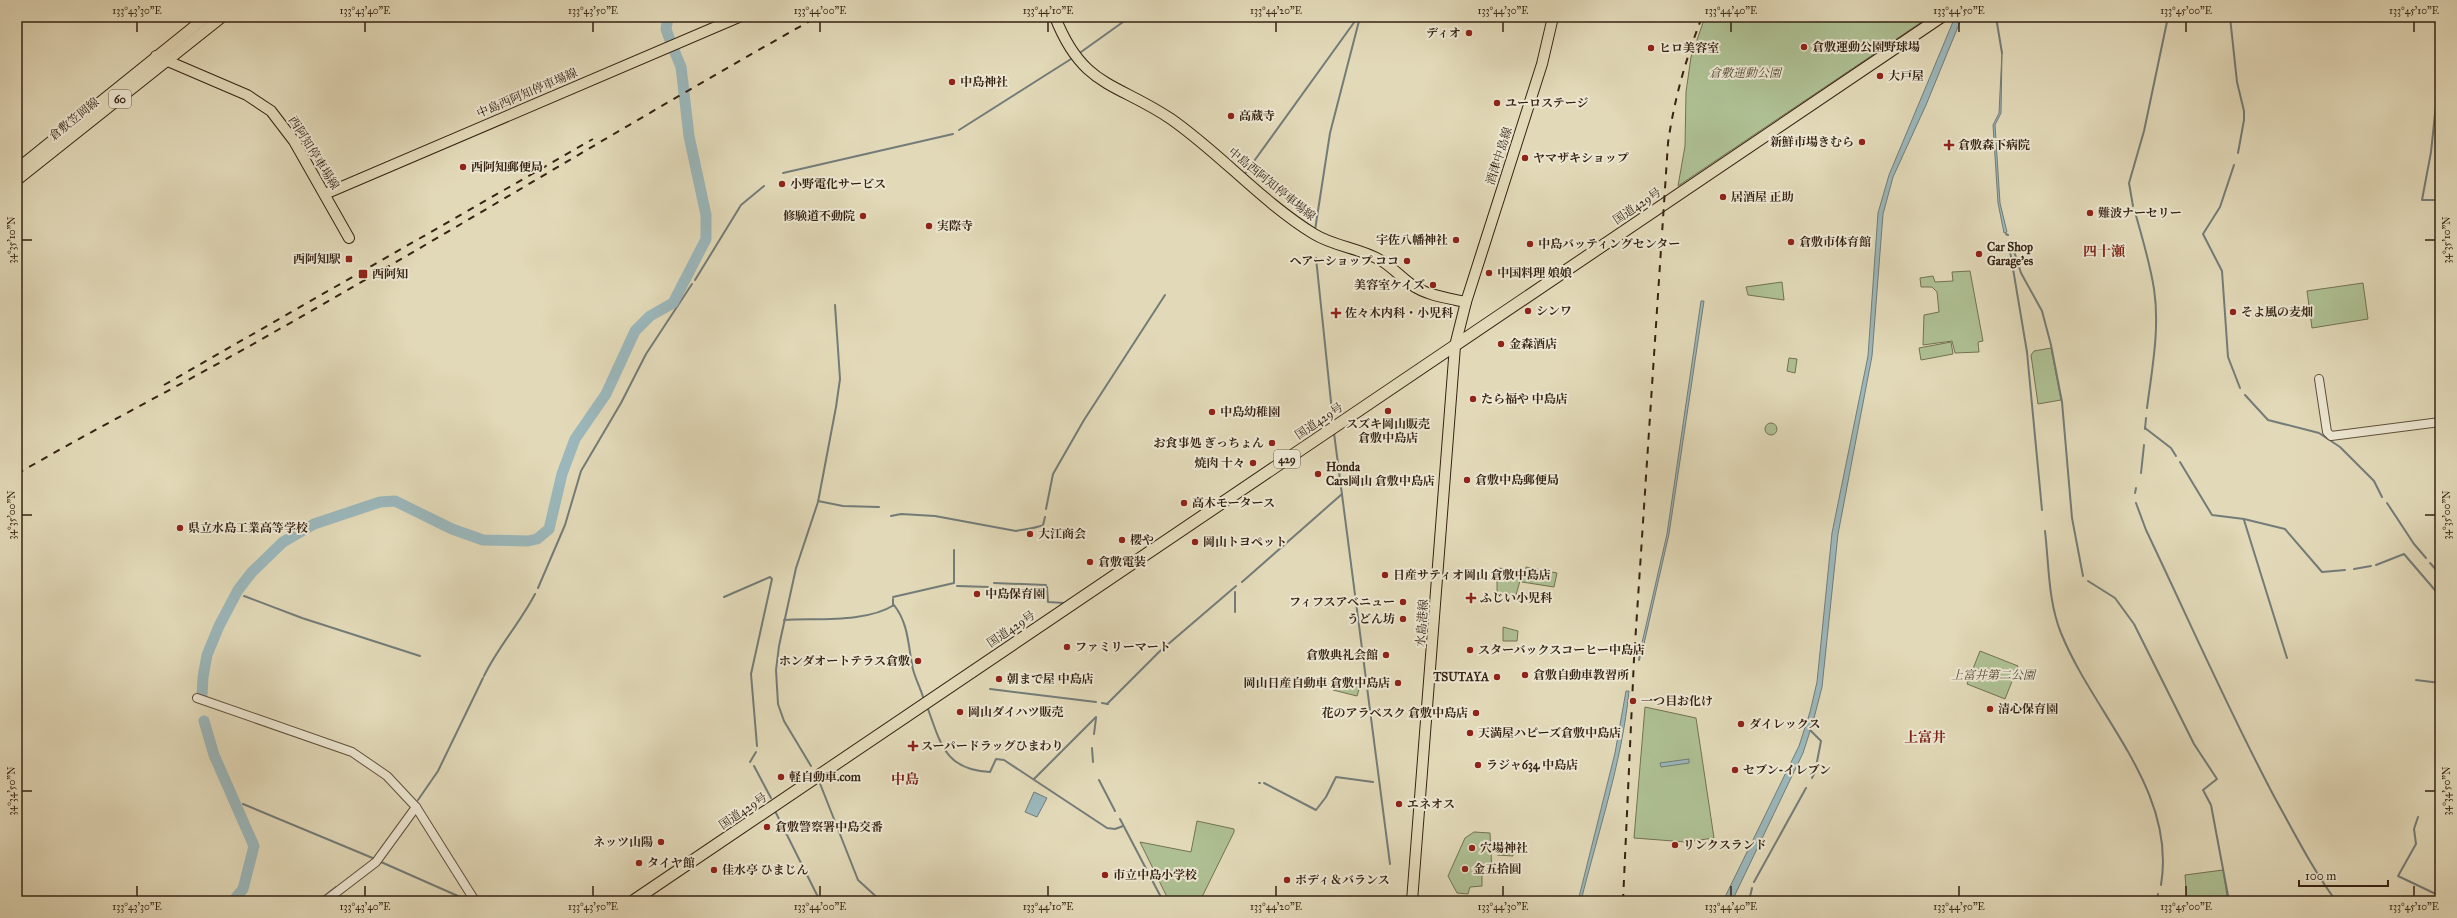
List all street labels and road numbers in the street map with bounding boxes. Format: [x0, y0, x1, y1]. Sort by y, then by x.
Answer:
street label: 中島西阿知停車場線 [475, 65, 579, 121]
road number: 60 [109, 90, 131, 108]
street label: 倉敷笠岡線 [46, 95, 102, 143]
street label: 西阿知停車場線 [286, 114, 342, 192]
street label: 酒津中島線 [1483, 125, 1515, 187]
street label: 中島西阿知停車場線 [1226, 145, 1318, 223]
street label: 国道429号 [1610, 185, 1664, 227]
street label: 国道429号 [1292, 400, 1346, 442]
road number: 429 [1274, 450, 1300, 468]
street label: 水島港線 [1413, 599, 1431, 647]
street label: 国道429号 [984, 608, 1038, 650]
street label: 国道429号 [716, 790, 770, 832]

